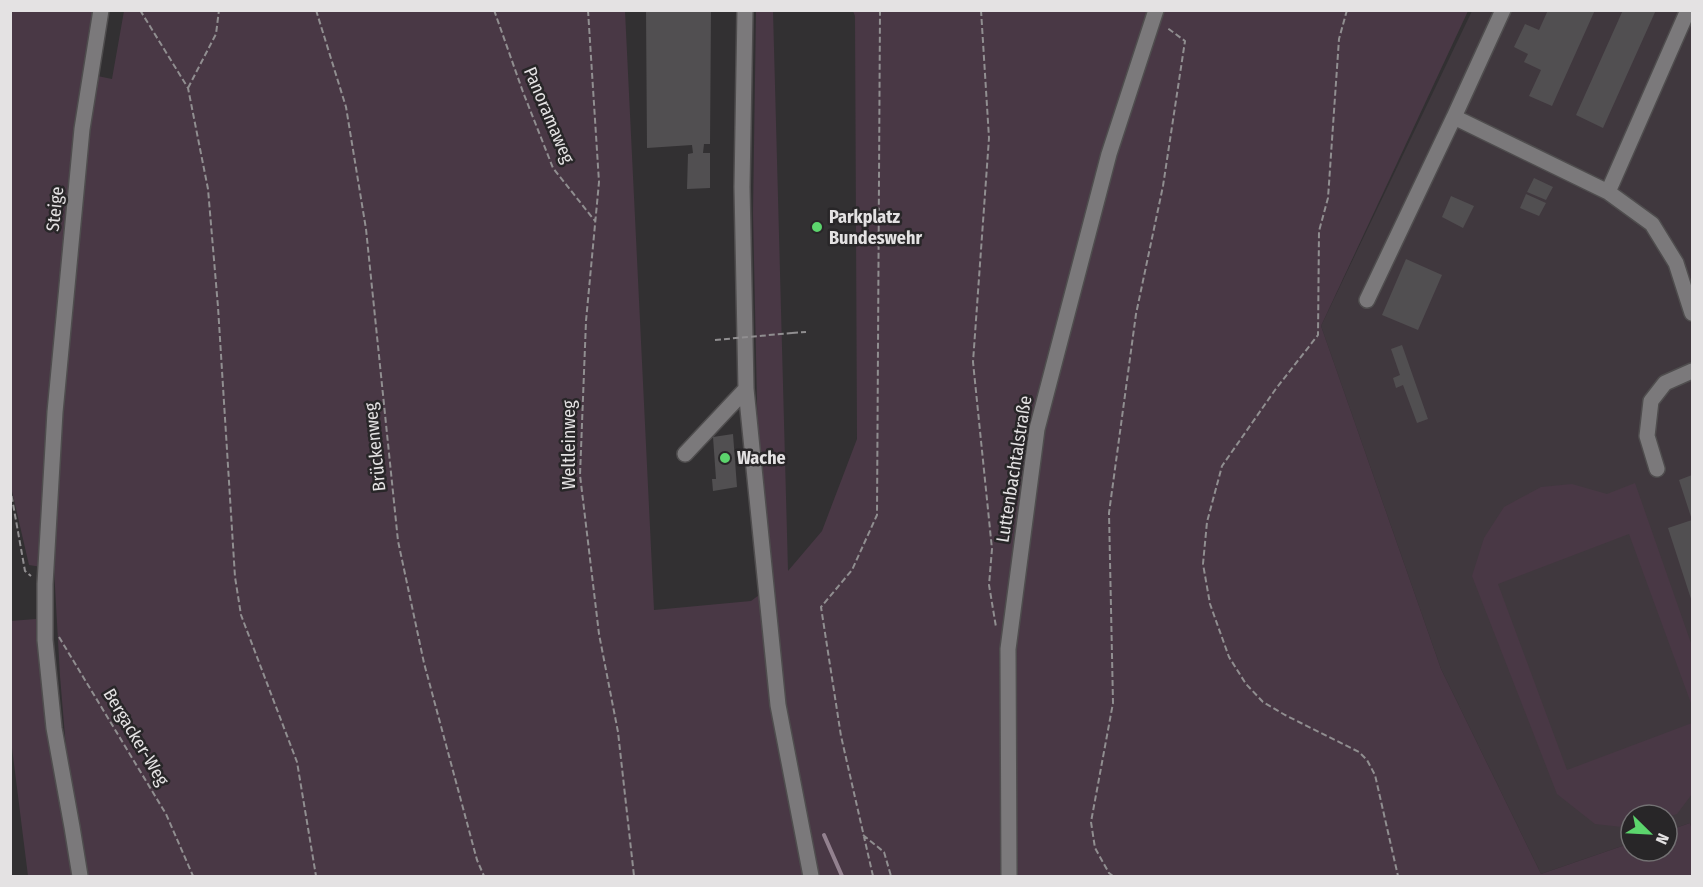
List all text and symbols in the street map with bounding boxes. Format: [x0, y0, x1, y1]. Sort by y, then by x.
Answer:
street label: Panoramaweg [519, 64, 579, 167]
street label: Steige [42, 185, 68, 233]
place label: Parkplatz Bundeswehr [829, 206, 922, 249]
marker: Parkplatz Bundeswehr [810, 220, 824, 234]
street label: Luttenbachtalstraße [992, 394, 1036, 544]
street label: Weltleinweg [558, 400, 580, 490]
street label: Brückenweg [359, 401, 391, 492]
place label: Wache [737, 447, 786, 469]
marker: Wache [718, 451, 732, 465]
street label: Bergacker-Weg [98, 684, 174, 790]
north arrow [1619, 803, 1679, 863]
text: N [1652, 831, 1673, 847]

